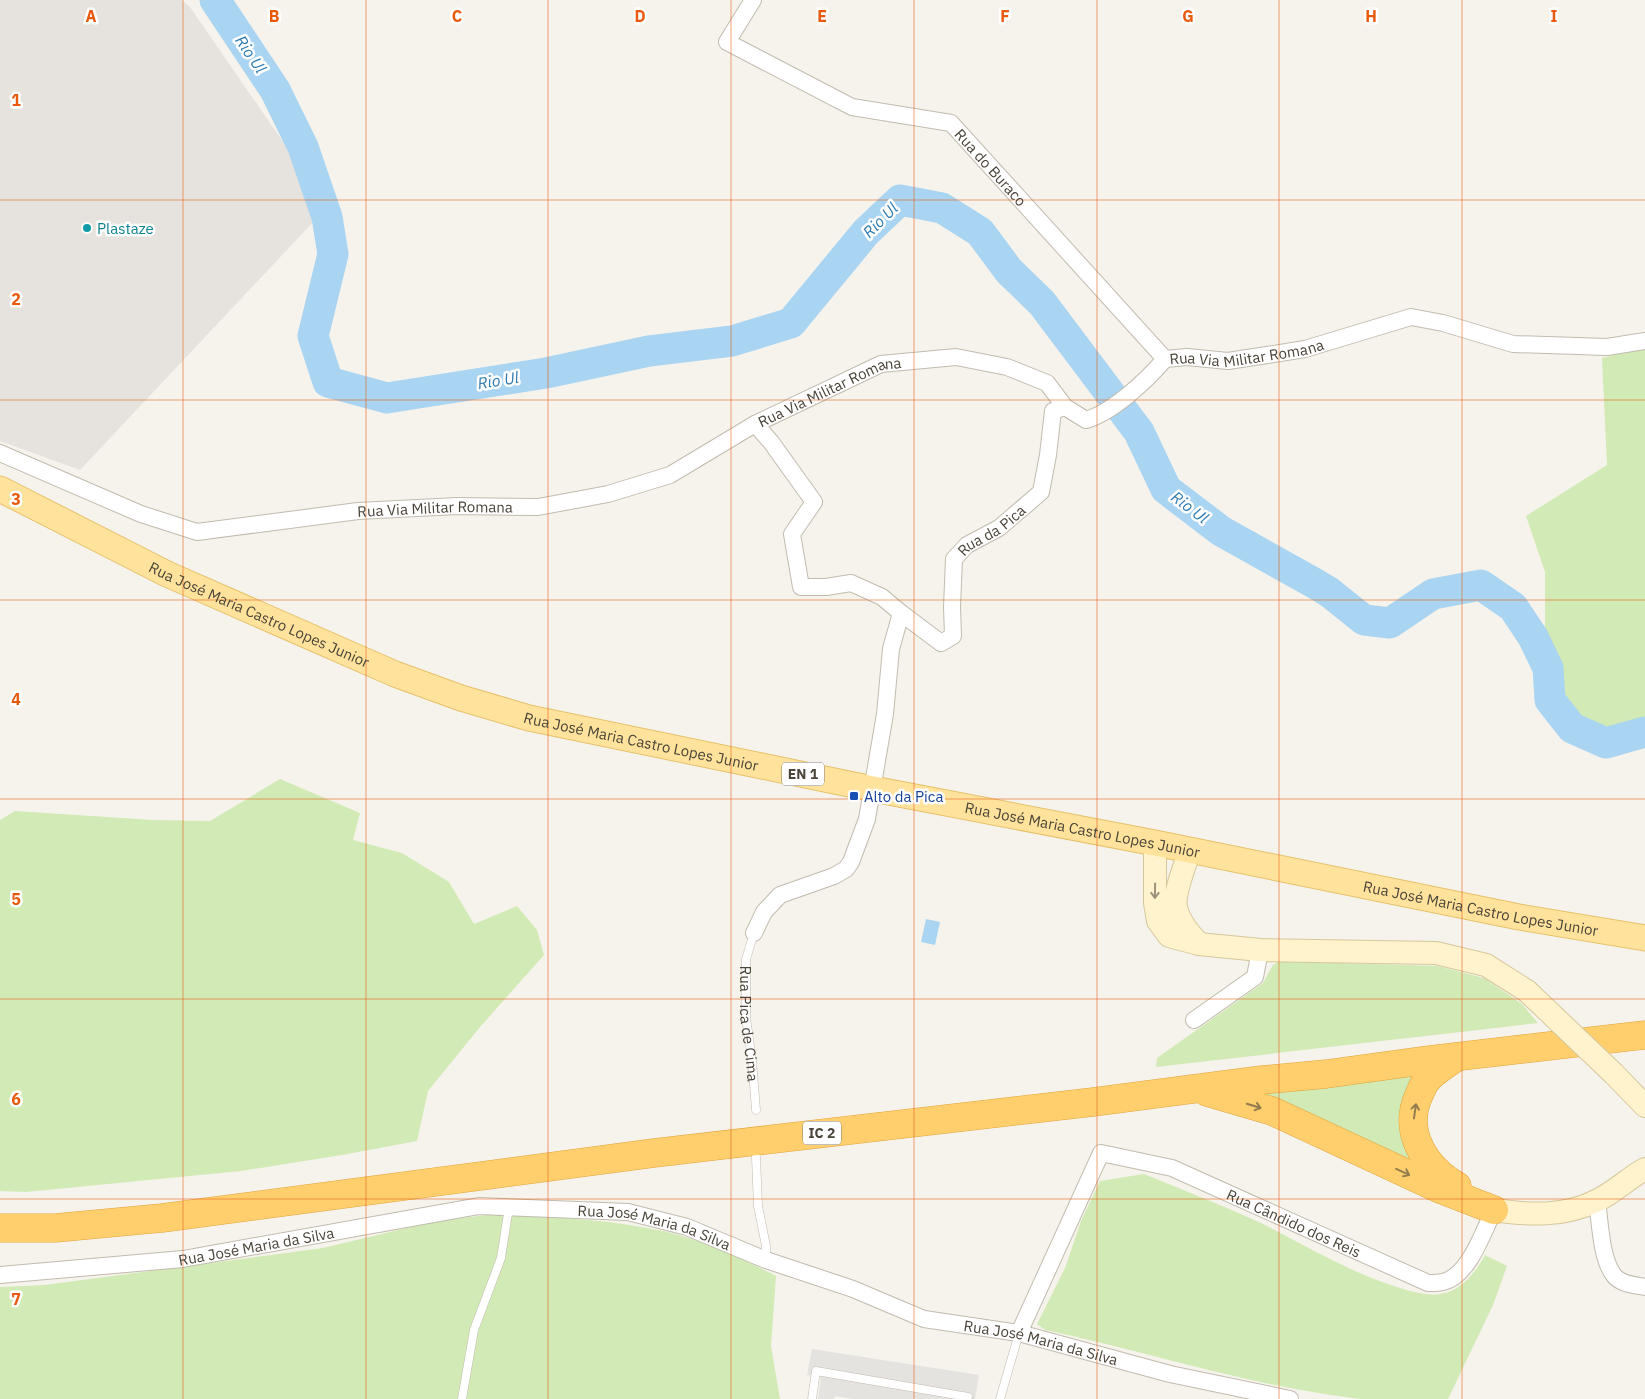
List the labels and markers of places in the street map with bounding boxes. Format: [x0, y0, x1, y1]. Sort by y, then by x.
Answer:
place label: Plastaze [97, 219, 154, 238]
marker: Plastaze [81, 222, 93, 234]
place label: Alto da Pica [864, 787, 943, 806]
marker: Alto da Pica [848, 790, 860, 802]

